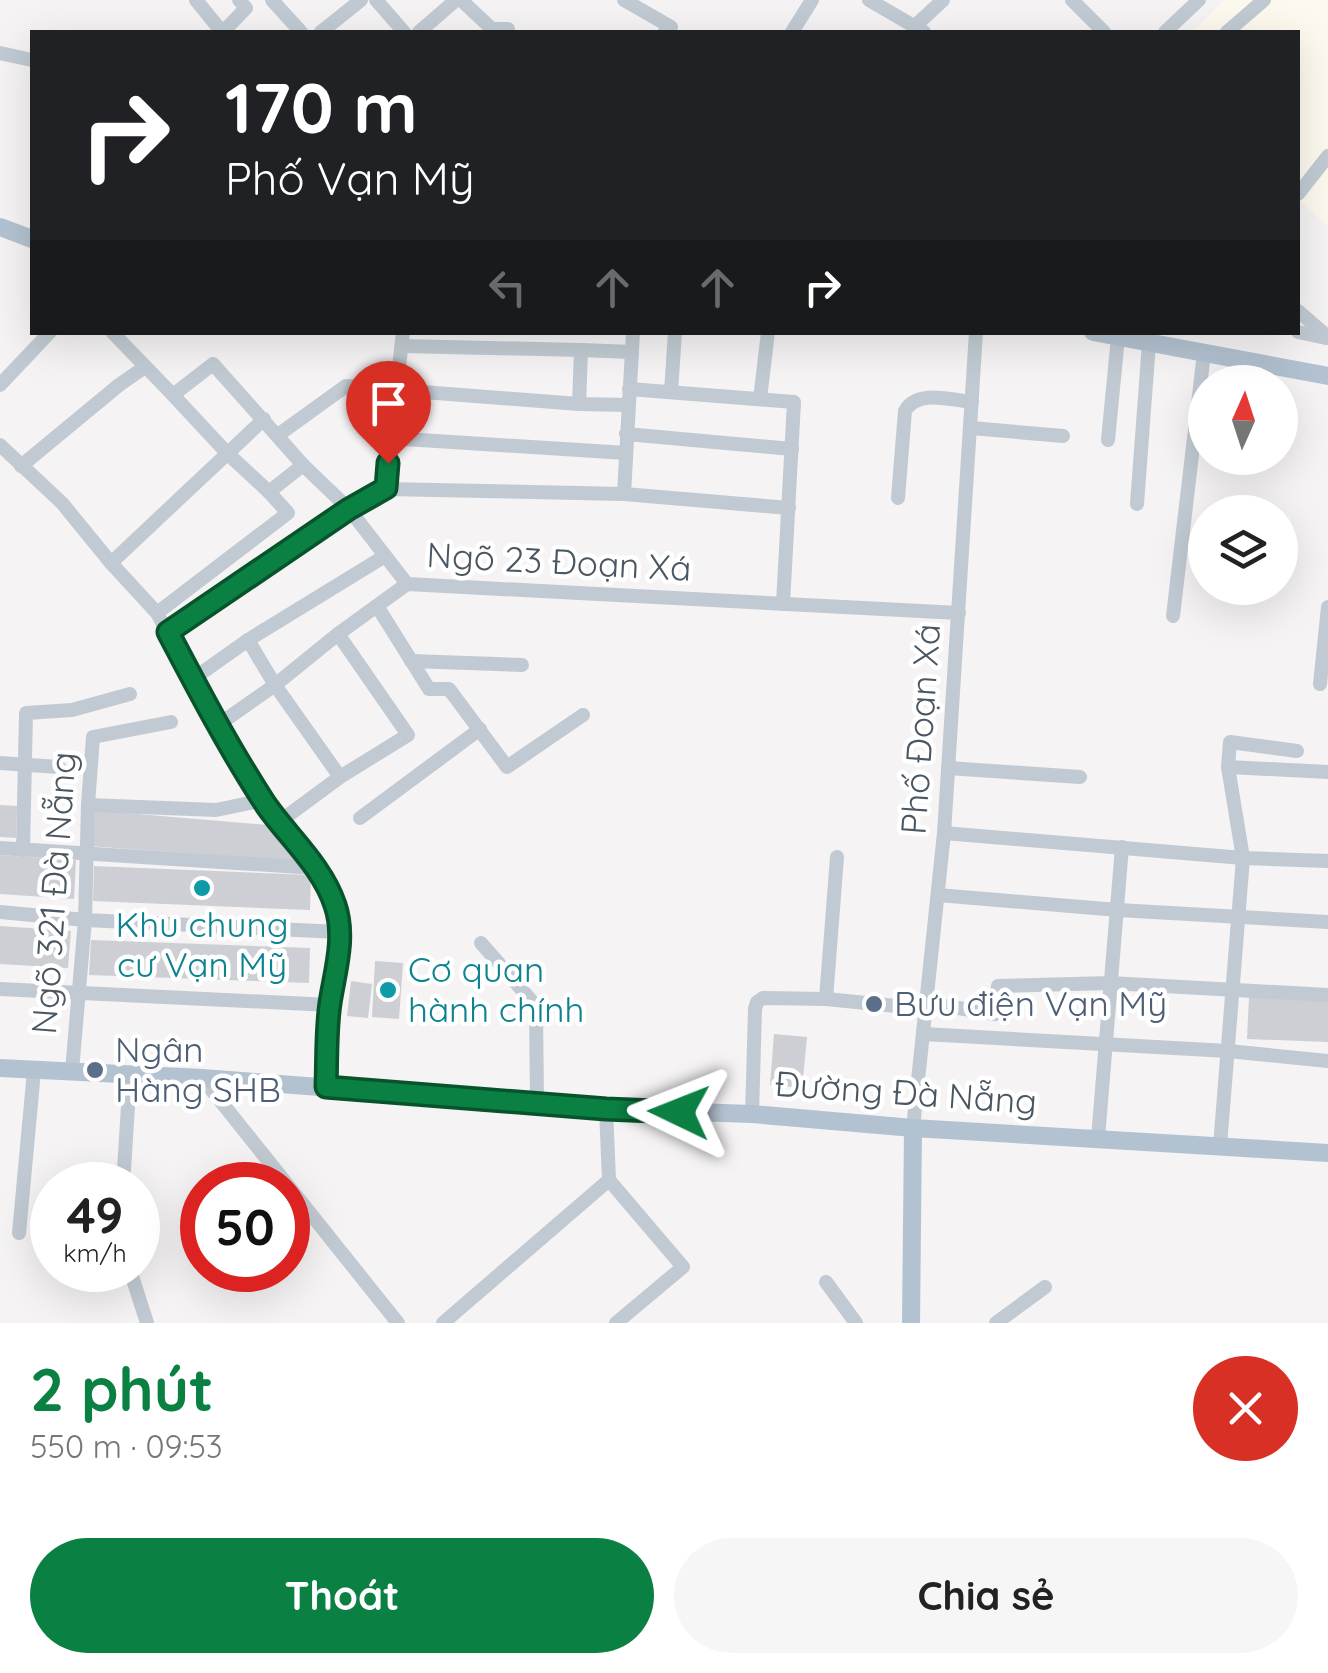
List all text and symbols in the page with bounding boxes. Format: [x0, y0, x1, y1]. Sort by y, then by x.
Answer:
text: 170 m [225, 63, 418, 151]
icon: right [60, 70, 190, 200]
text: Phố Vạn Mỹ [225, 150, 475, 206]
icon: left [480, 260, 535, 315]
icon: ahead [585, 260, 640, 315]
icon: ahead [690, 260, 745, 315]
icon: right [795, 260, 850, 315]
pin [346, 361, 431, 464]
north arrow [1188, 365, 1298, 475]
map controls [1188, 365, 1298, 605]
icon: arrive [361, 376, 416, 431]
button: layers [1188, 495, 1298, 605]
street label: Ngõ 23 Đoạn Xá [426, 532, 693, 590]
street label: Phố Đoạn Xá [891, 622, 949, 836]
street label: Ngõ 321 Đà Nẵng [21, 750, 85, 1036]
marker: Khu chung cư Vạn Mỹ [191, 877, 213, 899]
place label: Khu chung cư Vạn Mỹ [116, 902, 288, 986]
place label: Cơ quan hành chính [408, 947, 584, 1031]
marker: Cơ quan hành chính [377, 979, 399, 1001]
place label: Bưu điện Vạn Mỹ [894, 981, 1167, 1025]
marker: Bưu điện Vạn Mỹ [863, 993, 885, 1015]
place label: Ngân Hàng SHB [115, 1027, 281, 1111]
marker: Ngân Hàng SHB [84, 1059, 106, 1081]
position arrow [627, 1060, 731, 1164]
street label: Đường Đà Nẵng [774, 1061, 1039, 1123]
speed limit sign: 50 [180, 1162, 310, 1292]
text: 49 [67, 1183, 123, 1246]
text: km/h [63, 1237, 127, 1268]
text: 2 phút [30, 1351, 214, 1426]
button: close [1193, 1356, 1298, 1461]
text: 550 m · 09:53 [30, 1426, 223, 1466]
button: Thoát [30, 1538, 654, 1653]
button: Chia sẻ [674, 1538, 1298, 1653]

